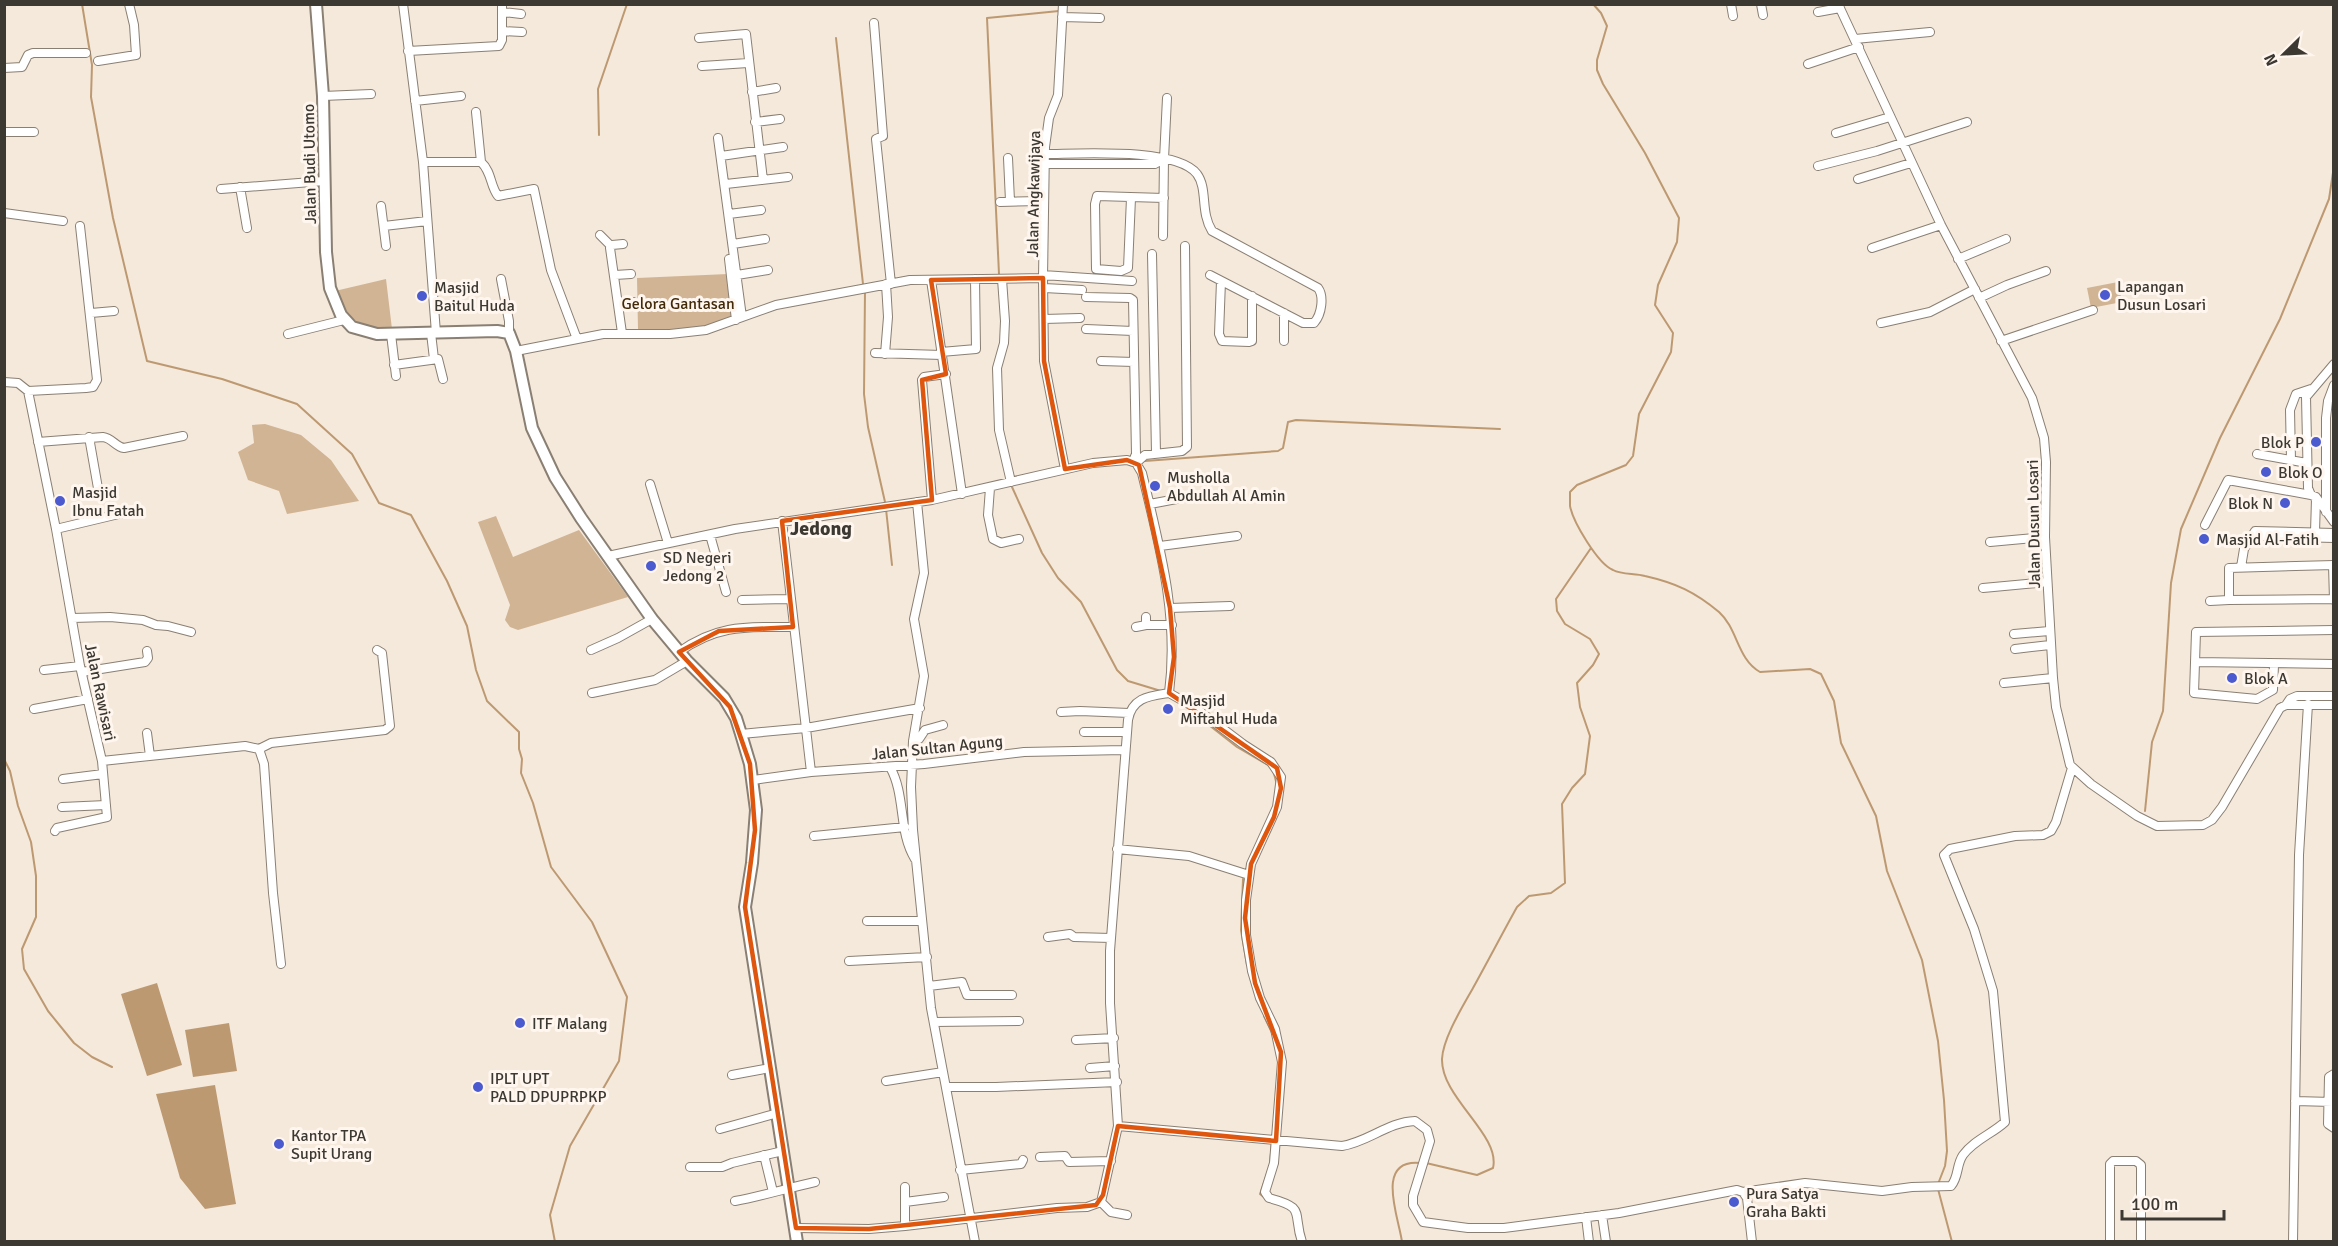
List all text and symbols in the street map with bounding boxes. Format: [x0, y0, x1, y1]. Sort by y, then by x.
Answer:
north arrow [2254, 24, 2314, 84]
text: N [2260, 51, 2283, 69]
street label: Jalan Budi Utomo [299, 104, 321, 224]
street label: Jalan Angkawijaya [1023, 130, 1045, 258]
place label: Lapangan Dusun Losari [2117, 277, 2206, 315]
place label: Masjid Baitul Huda [434, 278, 515, 316]
marker: Lapangan Dusun Losari [2098, 288, 2112, 302]
marker: Masjid Baitul Huda [415, 289, 429, 303]
park label: Gelora Gantasan [621, 294, 735, 314]
place label: Blok P [2261, 433, 2304, 453]
marker: Blok P [2309, 435, 2323, 449]
street label: Jalan Dusun Losari [2023, 459, 2045, 589]
place label: Blok O [2278, 463, 2323, 483]
marker: Blok O [2259, 465, 2273, 479]
place label: Musholla Abdullah Al Amin [1167, 468, 1286, 506]
marker: Musholla Abdullah Al Amin [1148, 479, 1162, 493]
place label: Masjid Ibnu Fatah [72, 483, 144, 521]
marker: Masjid Ibnu Fatah [53, 494, 67, 508]
place label: Blok N [2228, 494, 2273, 514]
marker: Blok N [2278, 496, 2292, 510]
district label: Jedong [790, 516, 852, 541]
place label: Masjid Al-Fatih [2216, 530, 2319, 550]
marker: Masjid Al-Fatih [2197, 532, 2211, 546]
place label: SD Negeri Jedong 2 [663, 548, 732, 586]
marker: SD Negeri Jedong 2 [644, 559, 658, 573]
street label: Jalan Rawisari [80, 642, 120, 743]
place label: Blok A [2244, 669, 2288, 689]
marker: Blok A [2225, 671, 2239, 685]
place label: Masjid Miftahul Huda [1180, 691, 1278, 729]
marker: Masjid Miftahul Huda [1161, 702, 1175, 716]
street label: Jalan Sultan Agung [870, 731, 1004, 765]
place label: ITF Malang [532, 1014, 607, 1034]
marker: ITF Malang [513, 1016, 527, 1030]
place label: IPLT UPT PALD DPUPRPKP [490, 1069, 607, 1107]
marker: IPLT UPT PALD DPUPRPKP [471, 1080, 485, 1094]
place label: Kantor TPA Supit Urang [291, 1126, 372, 1164]
marker: Kantor TPA Supit Urang [272, 1137, 286, 1151]
scale bar [2122, 1183, 2224, 1221]
place label: Pura Satya Graha Bakti [1746, 1184, 1826, 1222]
text: 100 m [2131, 1193, 2178, 1215]
marker: Pura Satya Graha Bakti [1727, 1195, 1741, 1209]

